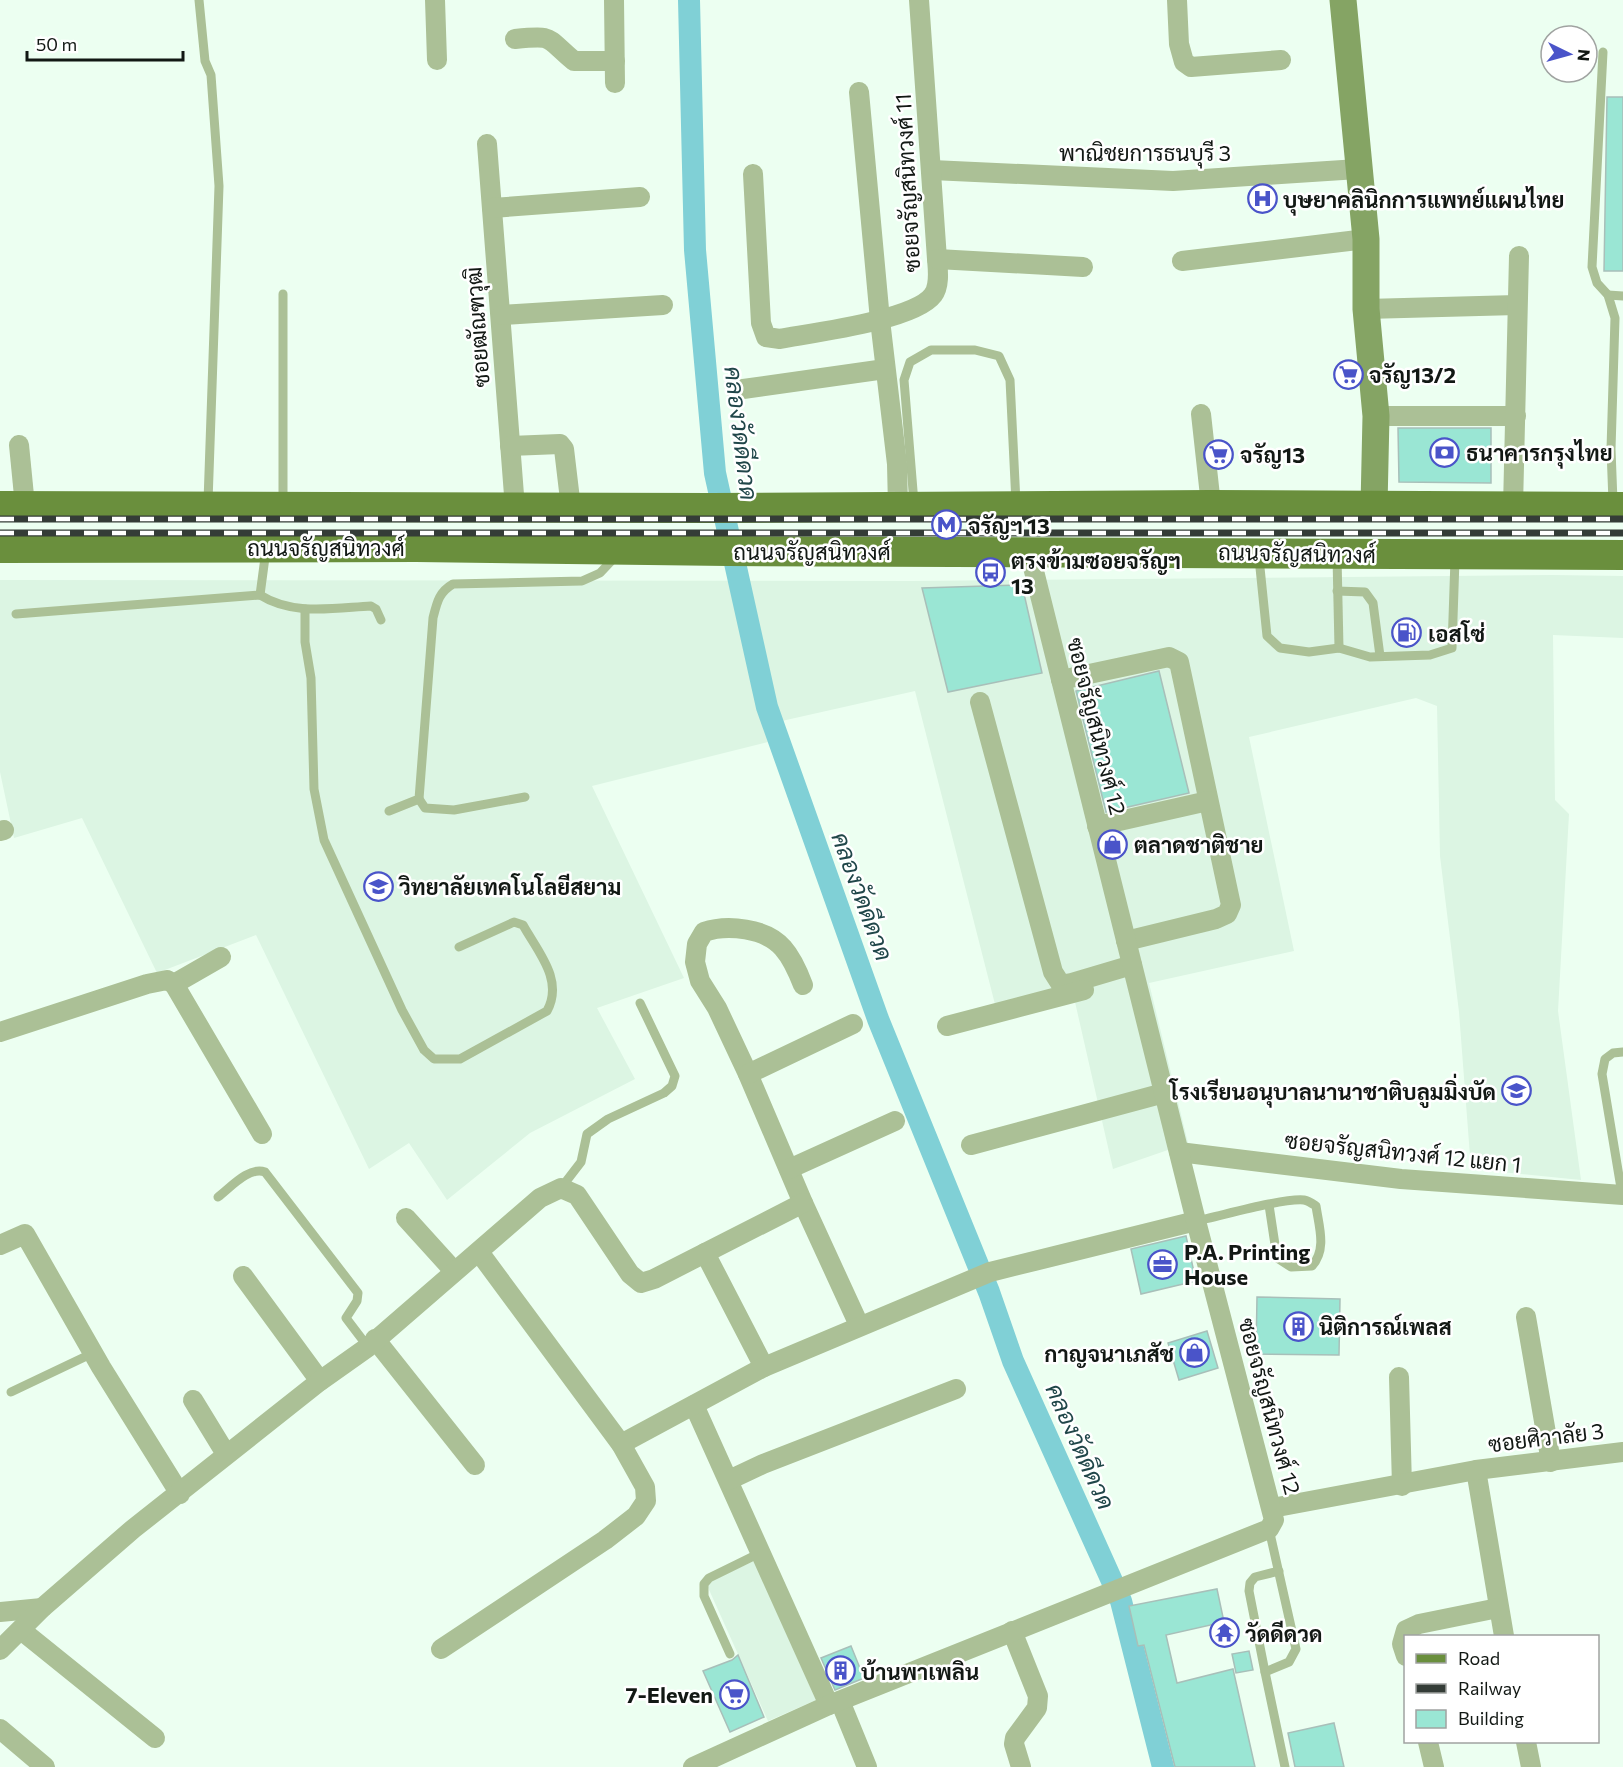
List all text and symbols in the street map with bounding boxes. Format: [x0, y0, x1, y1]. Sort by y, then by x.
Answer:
scale bar [27, 24, 183, 62]
north arrow [1539, 24, 1599, 84]
text: 50 m [36, 33, 77, 55]
text: N [1574, 49, 1594, 62]
street label: ซอยจรัญสนิทวงศ์ 11 [889, 93, 926, 273]
street label: พาณิชยการธนบุรี 3 [1059, 139, 1231, 169]
hospital icon: บุษยาคลินิกการแพทย์แผนไทย [1246, 183, 1278, 215]
place label: บุษยาคลินิกการแพทย์แผนไทย [1283, 186, 1564, 216]
street label: ซอยฒัณฑวุฒิ [459, 266, 498, 388]
supermarket icon: จรัญ13/2 [1332, 358, 1364, 390]
place label: จรัญ13/2 [1369, 361, 1456, 389]
water label: คลองวัดดีดวด [719, 364, 765, 502]
bank icon: ธนาคารกรุงไทย [1429, 436, 1461, 468]
supermarket icon: จรัญ13 [1203, 438, 1235, 470]
place label: ธนาคารกรุงไทย [1466, 439, 1613, 469]
place label: จรัญ13 [1240, 441, 1305, 469]
metro station icon: จรัญฯ 13 [931, 509, 963, 541]
place label: จรัญฯ 13 [968, 512, 1050, 540]
street label: ถนนจรัญสนิทวงศ์ [247, 534, 405, 562]
street label: ถนนจรัญสนิทวงศ์ [733, 538, 891, 566]
street label: ถนนจรัญสนิทวงศ์ [1218, 538, 1376, 569]
place label: ตรงข้ามซอยจรัญฯ 13 [1011, 547, 1181, 599]
bus stop icon: ตรงข้ามซอยจรัญฯ 13 [974, 557, 1006, 589]
fuel station icon: เอสโซ่ [1391, 617, 1423, 649]
place label: เอสโซ่ [1428, 620, 1485, 647]
street label: ซอยจรัญสนิทวงศ์ 12 [1061, 635, 1132, 818]
water label: คลองวัดดีดวด [826, 828, 900, 964]
shop icon: ตลาดชาติชาย [1097, 828, 1129, 860]
place label: ตลาดชาติชาย [1134, 831, 1264, 858]
school or university icon: วิทยาลัยเทคโนโลยีสยาม [362, 870, 394, 902]
place label: วิทยาลัยเทคโนโลยีสยาม [398, 873, 621, 900]
place label: โรงเรียนอนุบาลนานาชาติบลูมมิ่งบัด [1168, 1073, 1496, 1108]
school or university icon: โรงเรียนอนุบาลนานาชาติบลูมมิ่งบัด [1501, 1075, 1533, 1107]
street label: ซอยจรัญสนิทวงศ์ 12 แยก 1 [1283, 1126, 1523, 1179]
place label: P.A. Printing House [1184, 1238, 1310, 1290]
office icon: P.A. Printing House [1147, 1248, 1179, 1280]
building icon: นิติการณ์เพลส [1282, 1310, 1314, 1342]
place label: นิติการณ์เพลส [1319, 1313, 1452, 1340]
street label: ซอยจรัญสนิทวงศ์ 12 [1232, 1315, 1307, 1498]
shop icon: กาญจนาเภสัช [1179, 1337, 1211, 1369]
place label: กาญจนาเภสัช [1044, 1340, 1174, 1368]
water label: คลองวัดดีดวด [1040, 1379, 1122, 1513]
street label: ซอยศิวาลัย 3 [1487, 1417, 1605, 1457]
temple icon: วัดดีดวด [1208, 1617, 1240, 1649]
place label: วัดดีดวด [1245, 1620, 1323, 1647]
legend [1404, 1635, 1599, 1743]
text: Road [1458, 1647, 1500, 1669]
building icon: บ้านพาเพลิน [824, 1655, 856, 1687]
place label: บ้านพาเพลิน [861, 1658, 979, 1685]
text: Railway [1458, 1677, 1521, 1699]
supermarket icon: 7-Eleven [718, 1678, 750, 1710]
place label: 7-Eleven [625, 1681, 713, 1708]
text: Building [1458, 1707, 1524, 1729]

